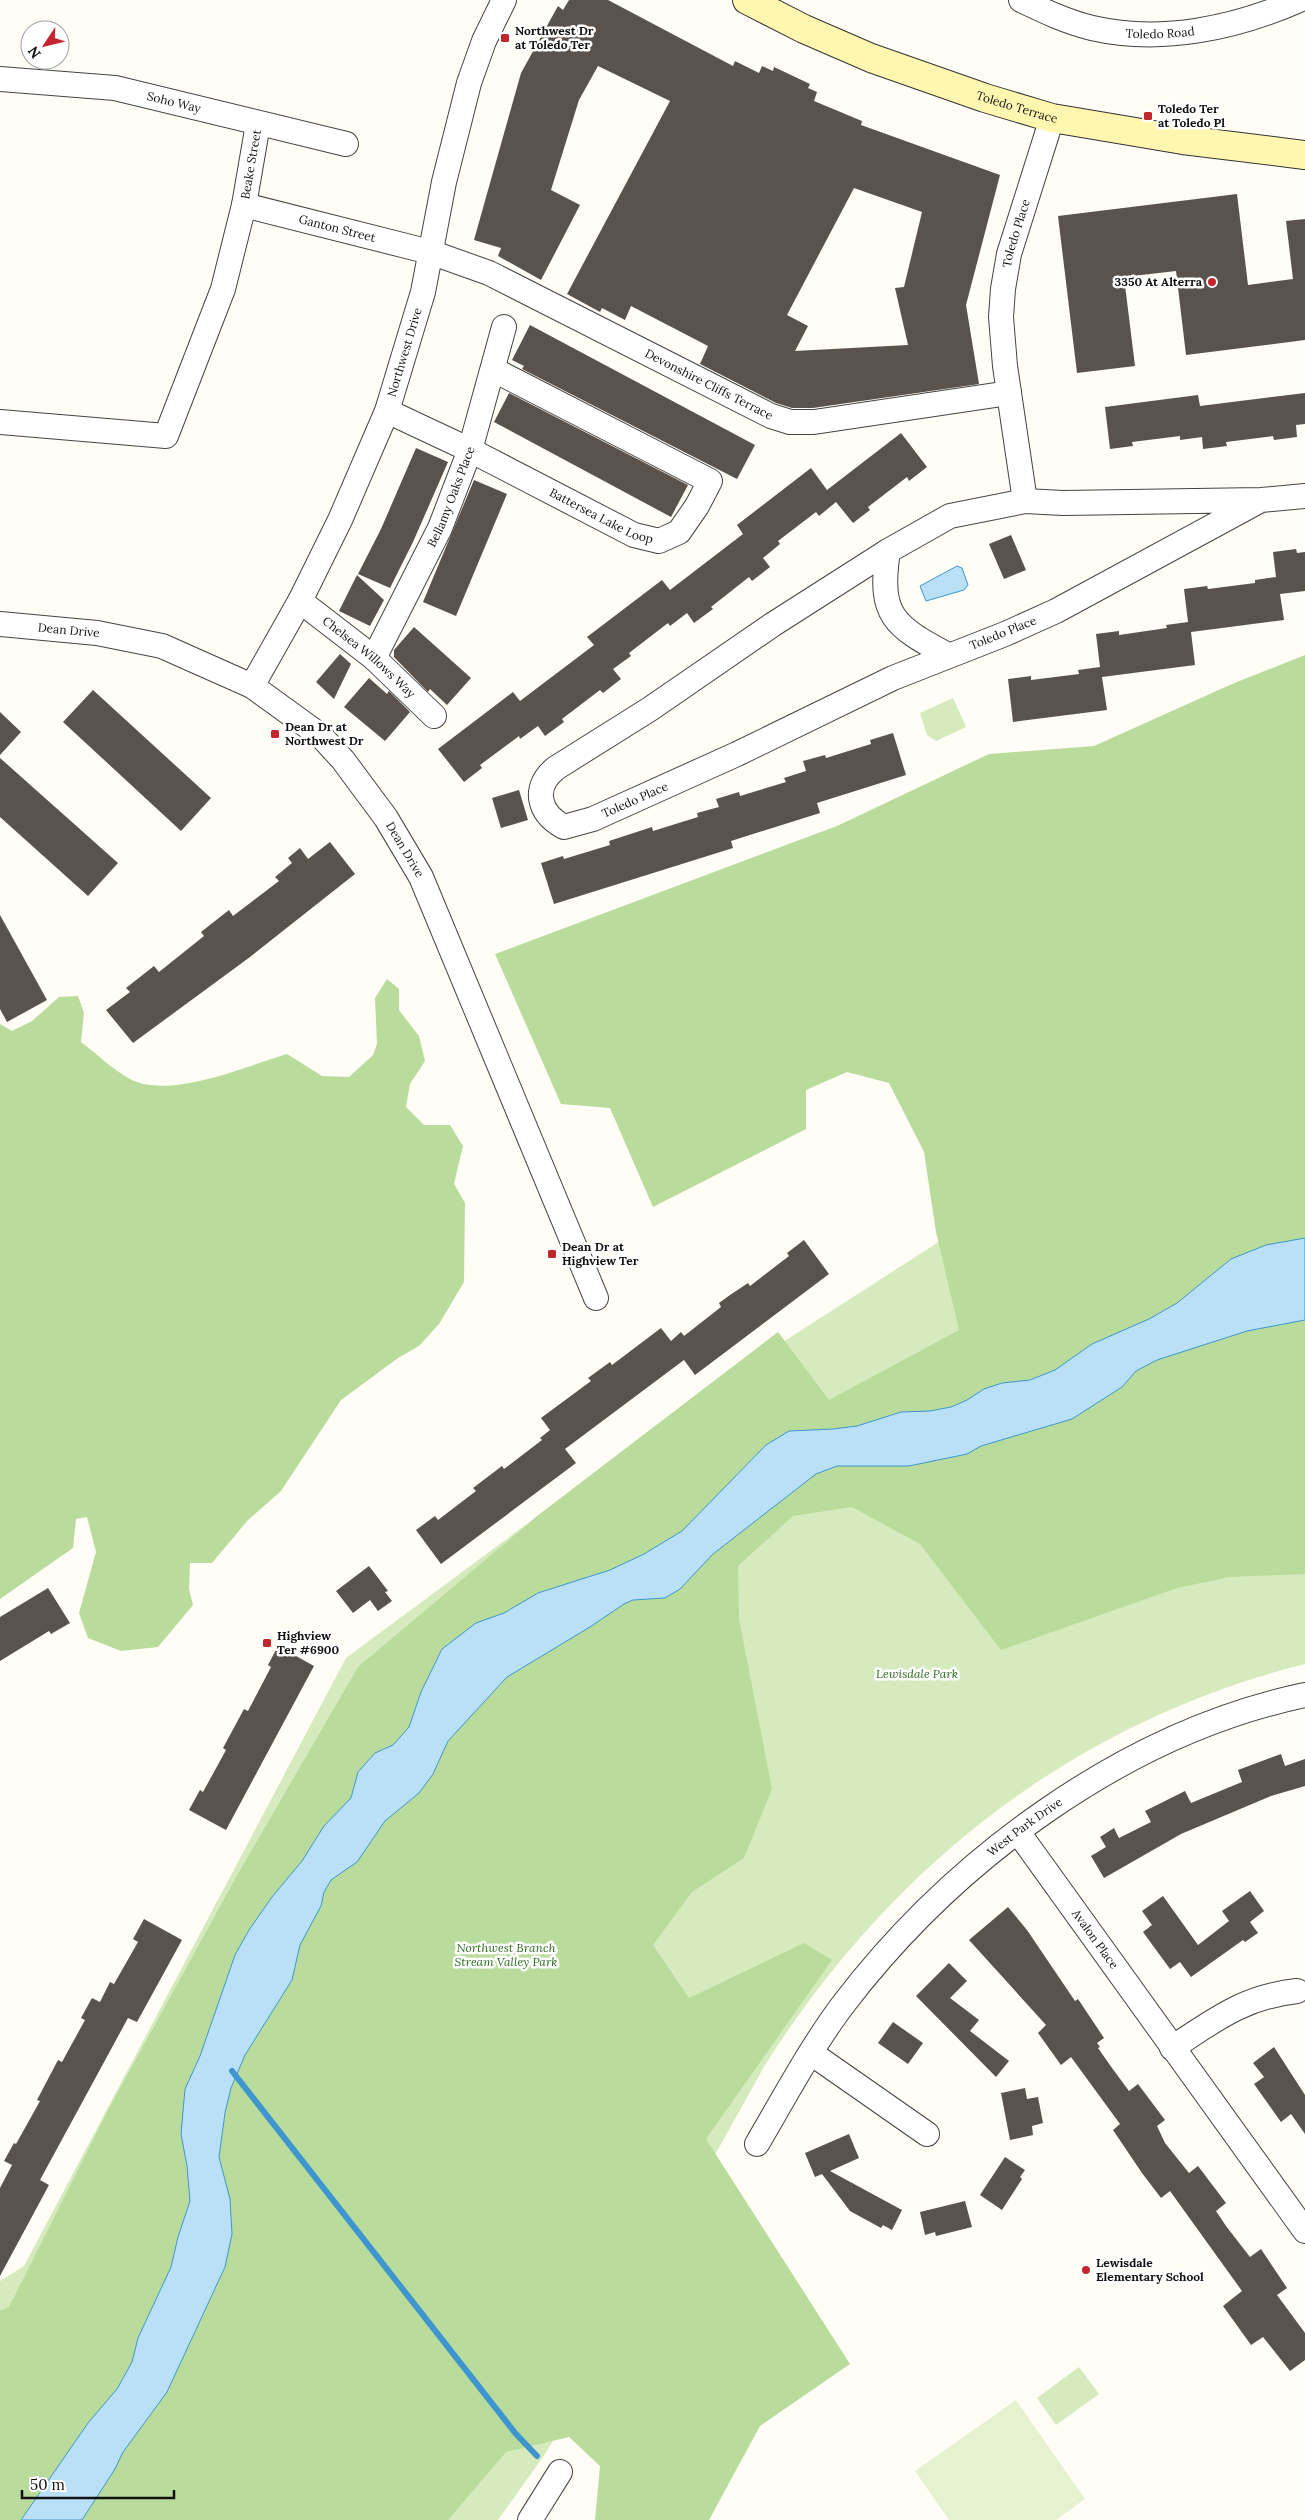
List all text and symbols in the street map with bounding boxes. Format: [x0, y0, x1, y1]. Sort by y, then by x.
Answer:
north arrow [20, 20, 70, 70]
place label: Northwest Dr at Toledo Ter [515, 23, 594, 52]
street label: Toledo Road [1125, 23, 1195, 41]
marker: Northwest Dr at Toledo Ter [499, 32, 511, 44]
text: N [24, 43, 45, 62]
street label: Soho Way [145, 88, 203, 116]
street label: Toledo Terrace [974, 88, 1059, 126]
place label: Toledo Ter at Toledo Pl [1158, 101, 1225, 130]
marker: Toledo Ter at Toledo Pl [1142, 110, 1154, 122]
street label: Beake Street [237, 128, 264, 200]
street label: Toledo Place [999, 197, 1033, 269]
street label: Ganton Street [297, 211, 378, 245]
place label: 3350 At Alterra [1115, 274, 1203, 289]
marker: 3350 At Alterra [1206, 276, 1218, 288]
street label: Northwest Drive [384, 305, 425, 399]
street label: Devonshire Cliffs Terrace [643, 345, 776, 423]
street label: Bellamy Oaks Place [424, 444, 478, 549]
street label: Battersea Lake Loop [547, 485, 655, 546]
street label: Toledo Place [967, 612, 1039, 653]
street label: Chelsea Willows Way [320, 613, 419, 701]
street label: Dean Drive [37, 620, 101, 640]
place label: Dean Dr at Northwest Dr [285, 719, 364, 748]
marker: Dean Dr at Northwest Dr [269, 728, 281, 740]
street label: Toledo Place [599, 778, 671, 821]
street label: Dean Drive [383, 819, 428, 880]
place label: Dean Dr at Highview Ter [562, 1239, 639, 1268]
marker: Dean Dr at Highview Ter [546, 1248, 558, 1260]
place label: Highview Ter #6900 [277, 1628, 339, 1657]
marker: Highview Ter #6900 [261, 1637, 273, 1649]
park label: Lewisdale Park [876, 1666, 958, 1681]
street label: West Park Drive [984, 1794, 1065, 1859]
street label: Avalon Place [1068, 1905, 1122, 1972]
park label: Northwest Branch Stream Valley Park [454, 1940, 558, 1969]
place label: Lewisdale Elementary School [1096, 2255, 1204, 2284]
marker: Lewisdale Elementary School [1080, 2264, 1092, 2276]
scale bar [22, 2468, 175, 2500]
text: 50 m [30, 2475, 65, 2494]

